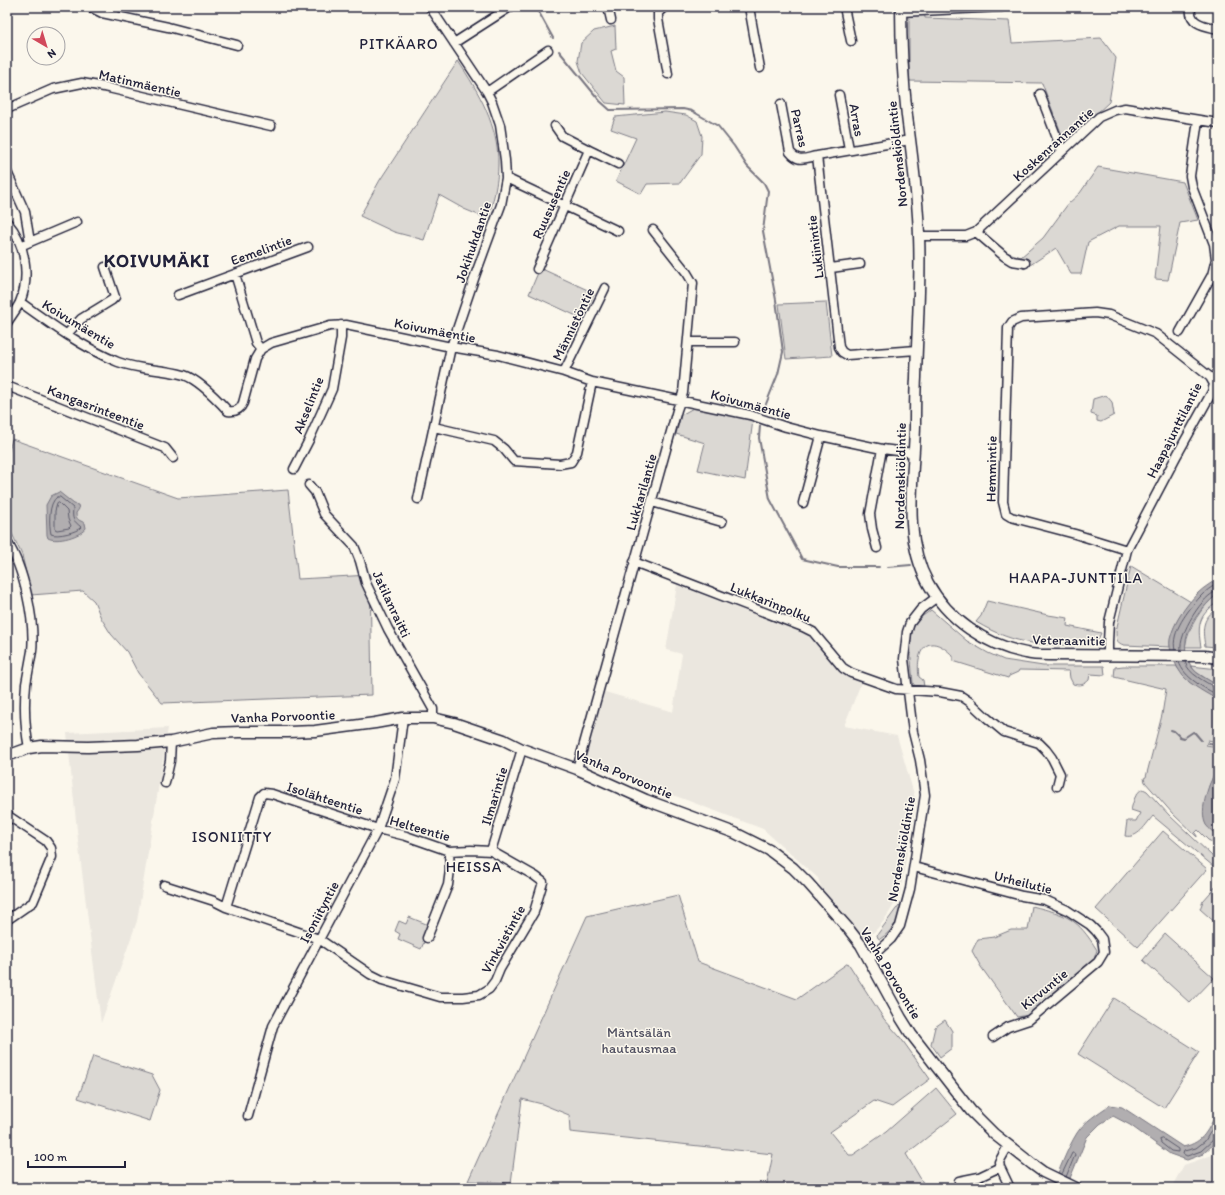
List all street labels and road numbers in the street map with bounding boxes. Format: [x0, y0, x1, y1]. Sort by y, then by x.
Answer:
street label: Matinmäentie [97, 66, 183, 101]
street label: Nordenskiöldintie [883, 100, 912, 208]
street label: Arras [845, 102, 868, 138]
street label: Koskenrannantie [1009, 103, 1097, 185]
street label: Parras [787, 107, 812, 149]
street label: Ruususentie [529, 167, 574, 242]
street label: Jokihuhdantie [452, 199, 495, 285]
street label: Lukiinintie [803, 214, 828, 280]
street label: Eemelintie [228, 231, 294, 269]
street label: Männistöntie [548, 285, 599, 363]
street label: Koivumäentie [39, 296, 119, 353]
street label: Koivumäentie [393, 314, 477, 347]
street label: Akselintie [289, 374, 328, 436]
street label: Haapajunttilantie [1143, 379, 1206, 481]
street label: Kangasrinteentie [45, 381, 147, 434]
street label: Koivumäentie [709, 386, 793, 423]
street label: Nordenskiöldintie [891, 422, 910, 529]
street label: Hemmintie [982, 435, 1001, 502]
street label: Lukkarilantie [622, 451, 661, 533]
street label: Jatilanraitti [369, 568, 414, 640]
street label: Lukkarinpolku [728, 578, 814, 627]
street label: Veteraanitie [1032, 631, 1106, 650]
street label: Vanha Porvoontie [231, 706, 336, 727]
street label: Vanha Porvoontie [572, 746, 675, 803]
street label: Ilmarintie [478, 765, 512, 827]
street label: Isolähteentie [285, 778, 365, 819]
street label: Nordenskiöldintie [884, 795, 919, 903]
street label: Helteentie [388, 812, 453, 845]
street label: Urheilutie [992, 867, 1054, 898]
street label: Isoniityntie [296, 878, 343, 946]
street label: Vinkvistintie [478, 902, 529, 976]
street label: Vanha Porvoontie [856, 924, 925, 1023]
street label: Kirvuntie [1017, 965, 1072, 1014]

